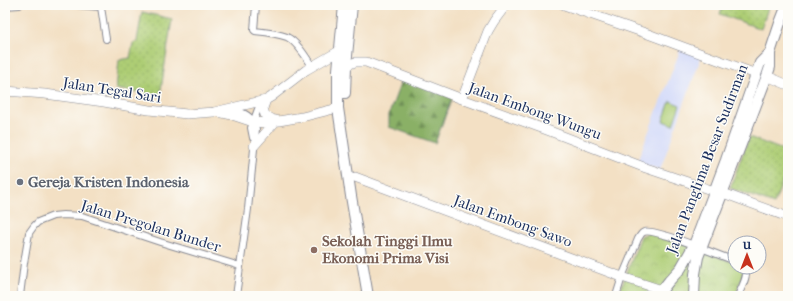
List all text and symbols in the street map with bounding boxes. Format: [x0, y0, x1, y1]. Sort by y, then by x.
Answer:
street label: Jalan Panglima Besar Sudirman [662, 61, 752, 257]
street label: Jalan Tegal Sari [61, 73, 163, 107]
street label: Jalan Embong Wungu [465, 78, 605, 144]
place label: Gereja Kristen Indonesia [28, 173, 190, 191]
marker: Gereja Kristen Indonesia [15, 177, 25, 187]
street label: Jalan Embong Sawo [450, 191, 575, 251]
street label: Jalan Pregolan Bunder [78, 196, 224, 256]
place label: Sekolah Tinggi Ilmu Ekonomi Prima Visi [322, 232, 453, 267]
north arrow [727, 235, 767, 275]
text: U [742, 239, 752, 252]
marker: Sekolah Tinggi Ilmu Ekonomi Prima Visi [309, 245, 319, 255]

